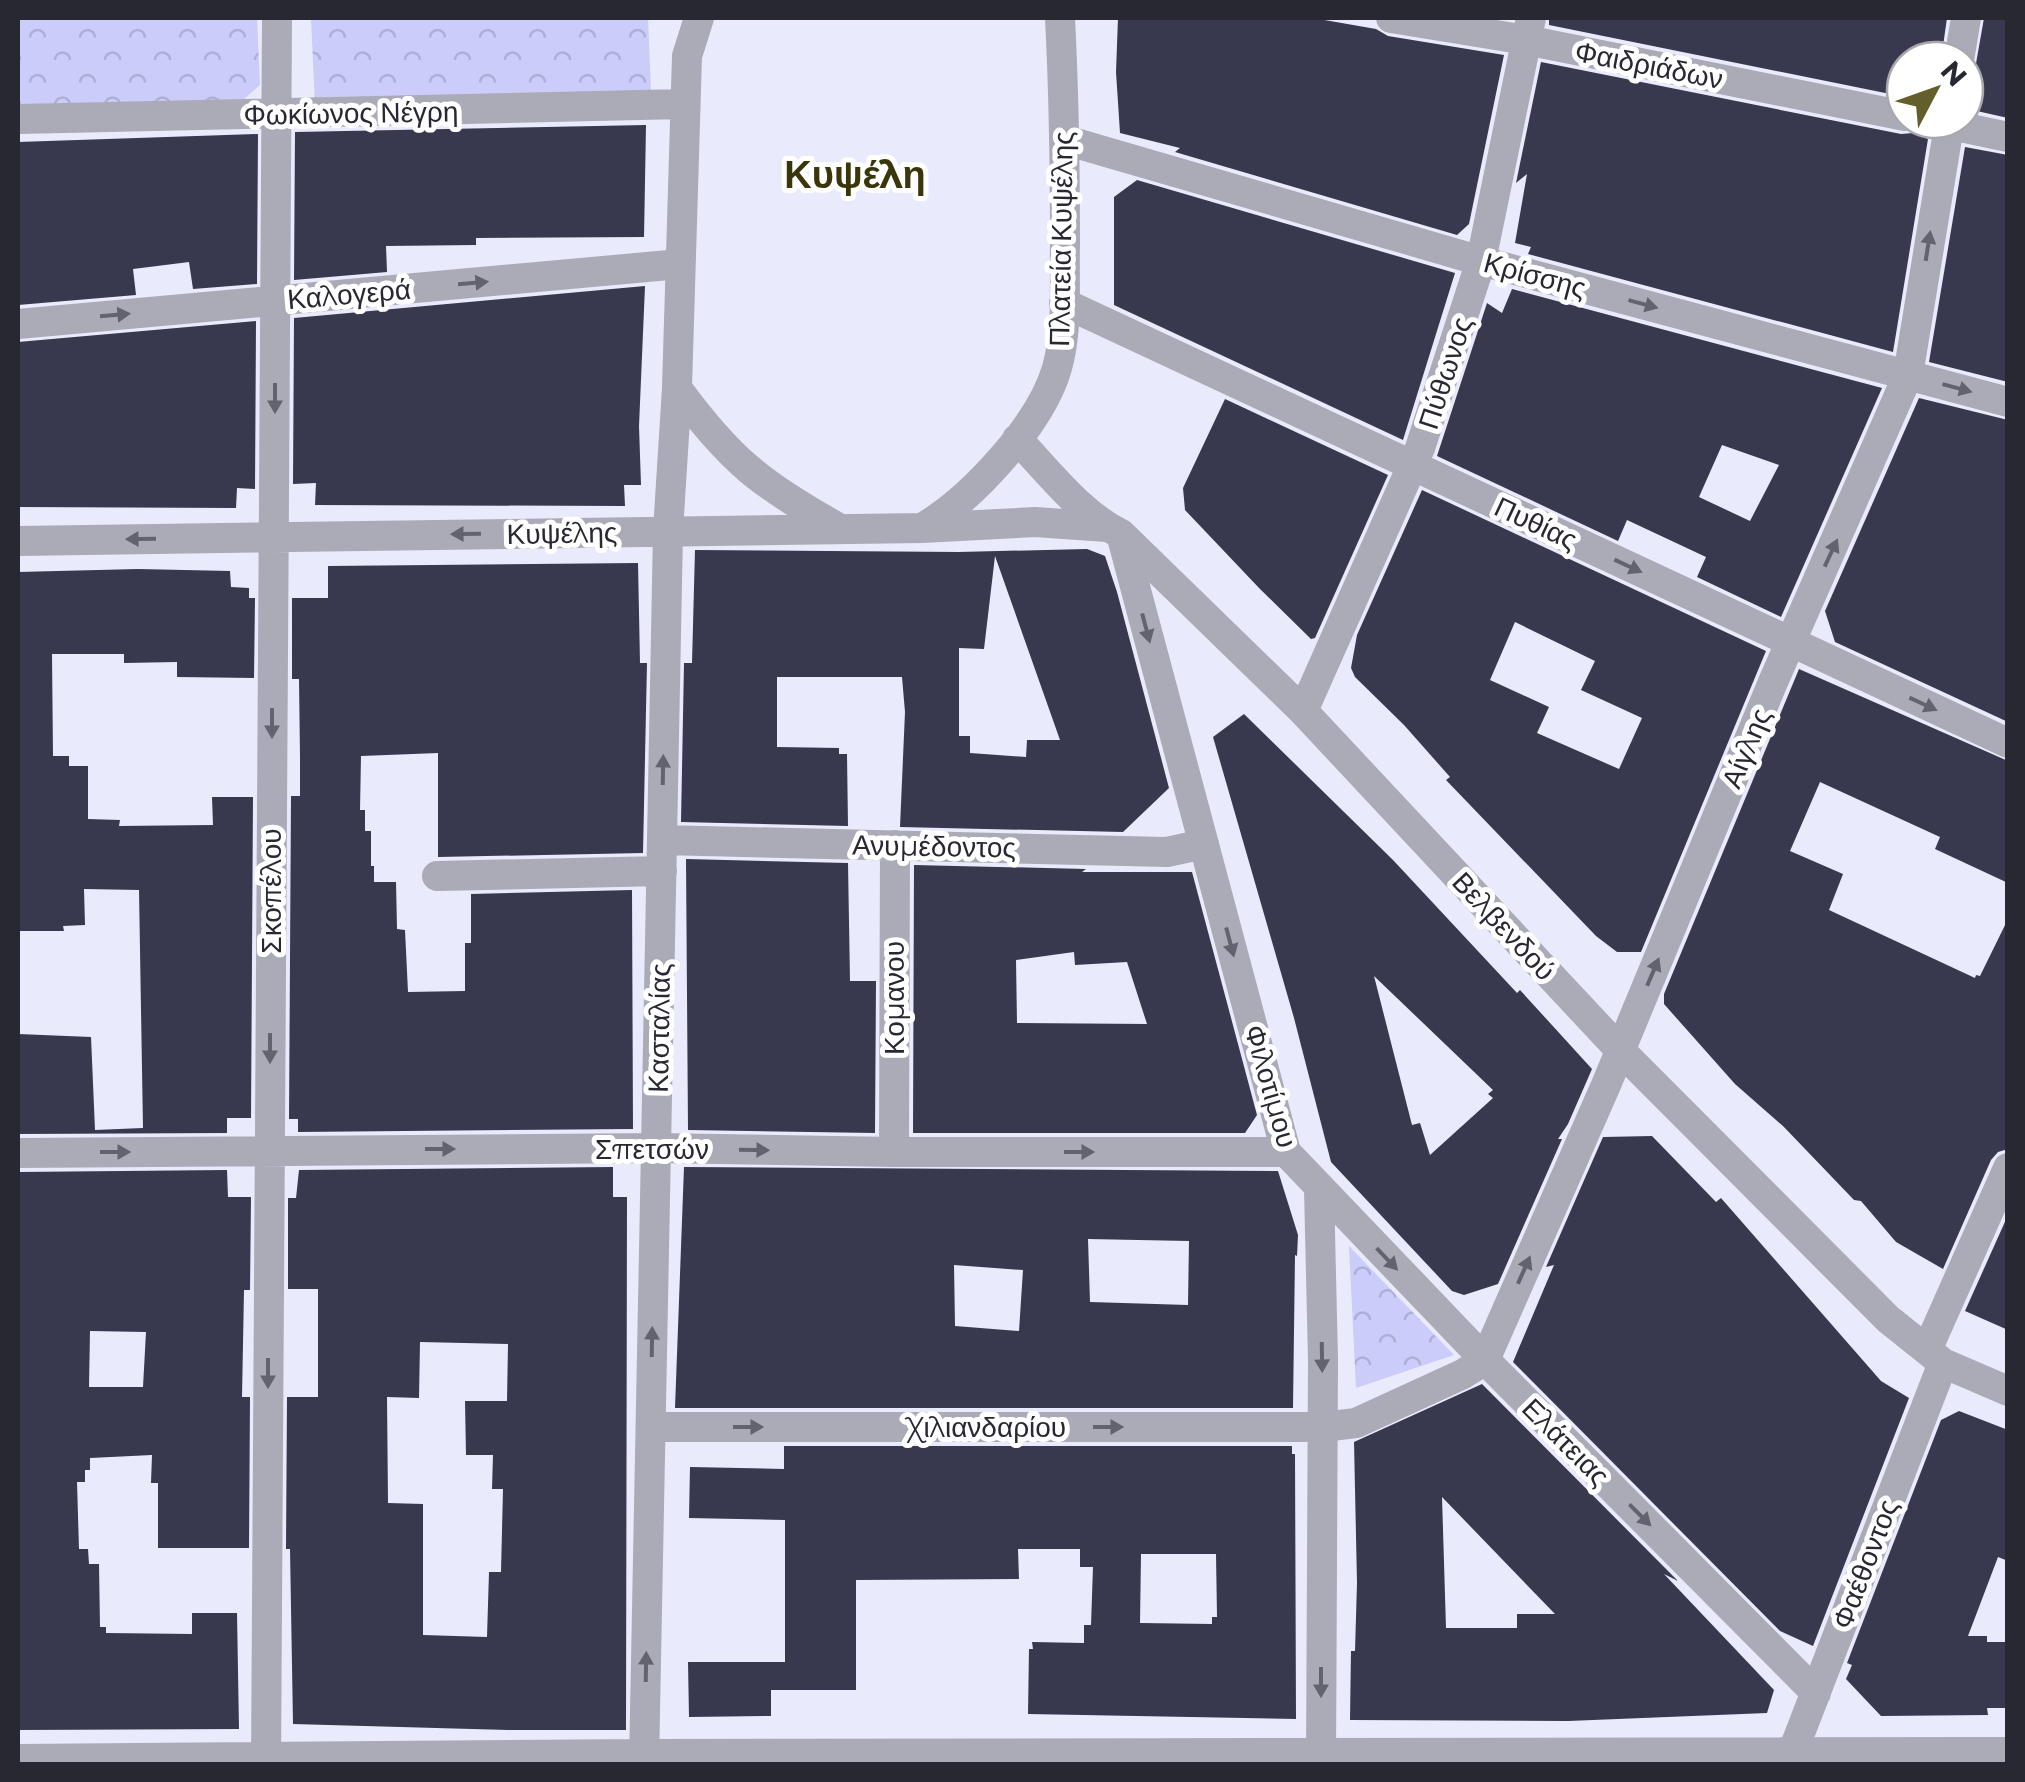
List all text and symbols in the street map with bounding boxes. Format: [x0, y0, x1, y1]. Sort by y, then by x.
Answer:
street label: Φαιδριάδων [1572, 34, 1726, 96]
north arrow [1885, 40, 1985, 140]
text: N [1934, 54, 1974, 93]
street label: Φωκίωνος Νέγρη [243, 94, 459, 132]
street label: Πλατεία Κυψέλης [1042, 131, 1080, 347]
district label: Κυψέλη [784, 151, 926, 198]
one-way arrow [1921, 230, 1936, 261]
street label: Κρίσσης [1480, 245, 1590, 305]
street label: Καλογερά [286, 272, 412, 316]
one-way arrow [458, 275, 490, 291]
one-way arrow [1628, 297, 1659, 312]
one-way arrow [99, 307, 131, 323]
street label: Πύθωνος [1411, 313, 1479, 433]
one-way arrow [1942, 381, 1973, 396]
one-way arrow [267, 383, 283, 415]
street label: Πυθίας [1489, 489, 1583, 557]
street label: Κυψέλης [506, 515, 618, 551]
one-way arrow [449, 526, 481, 542]
one-way arrow [124, 531, 156, 547]
one-way arrow [1823, 539, 1840, 568]
one-way arrow [1614, 558, 1643, 575]
one-way arrow [1139, 613, 1155, 644]
one-way arrow [1909, 695, 1938, 712]
street label: Αίγλης [1714, 703, 1778, 793]
one-way arrow [264, 708, 280, 740]
one-way arrow [656, 754, 672, 786]
street label: Σκοπέλου [254, 828, 288, 954]
street label: Ανυμέδοντος [852, 828, 1016, 864]
street label: Βελβενδού [1445, 865, 1563, 987]
one-way arrow [1223, 927, 1239, 958]
street label: Κομανου [877, 941, 911, 1055]
one-way arrow [1645, 957, 1661, 987]
street label: Κασταλίας [641, 963, 677, 1093]
street label: Φιλοτίμου [1237, 1021, 1305, 1151]
one-way arrow [262, 1033, 278, 1065]
street label: Σπετσών [595, 1132, 709, 1166]
one-way arrow [424, 1141, 456, 1157]
one-way arrow [738, 1142, 770, 1158]
one-way arrow [99, 1144, 131, 1160]
one-way arrow [1063, 1144, 1095, 1160]
one-way arrow [1375, 1246, 1398, 1270]
one-way arrow [1516, 1255, 1532, 1285]
one-way arrow [645, 1326, 661, 1358]
one-way arrow [1315, 1341, 1331, 1373]
one-way arrow [260, 1358, 276, 1390]
street label: Ελάτειας [1515, 1391, 1617, 1493]
street label: Χιλιανδαρίου [904, 1410, 1066, 1444]
one-way arrow [733, 1419, 765, 1435]
one-way arrow [1093, 1419, 1125, 1435]
street label: Φαέθοντος [1825, 1494, 1905, 1634]
one-way arrow [1627, 1503, 1651, 1527]
one-way arrow [638, 1651, 654, 1683]
one-way arrow [1313, 1666, 1329, 1698]

